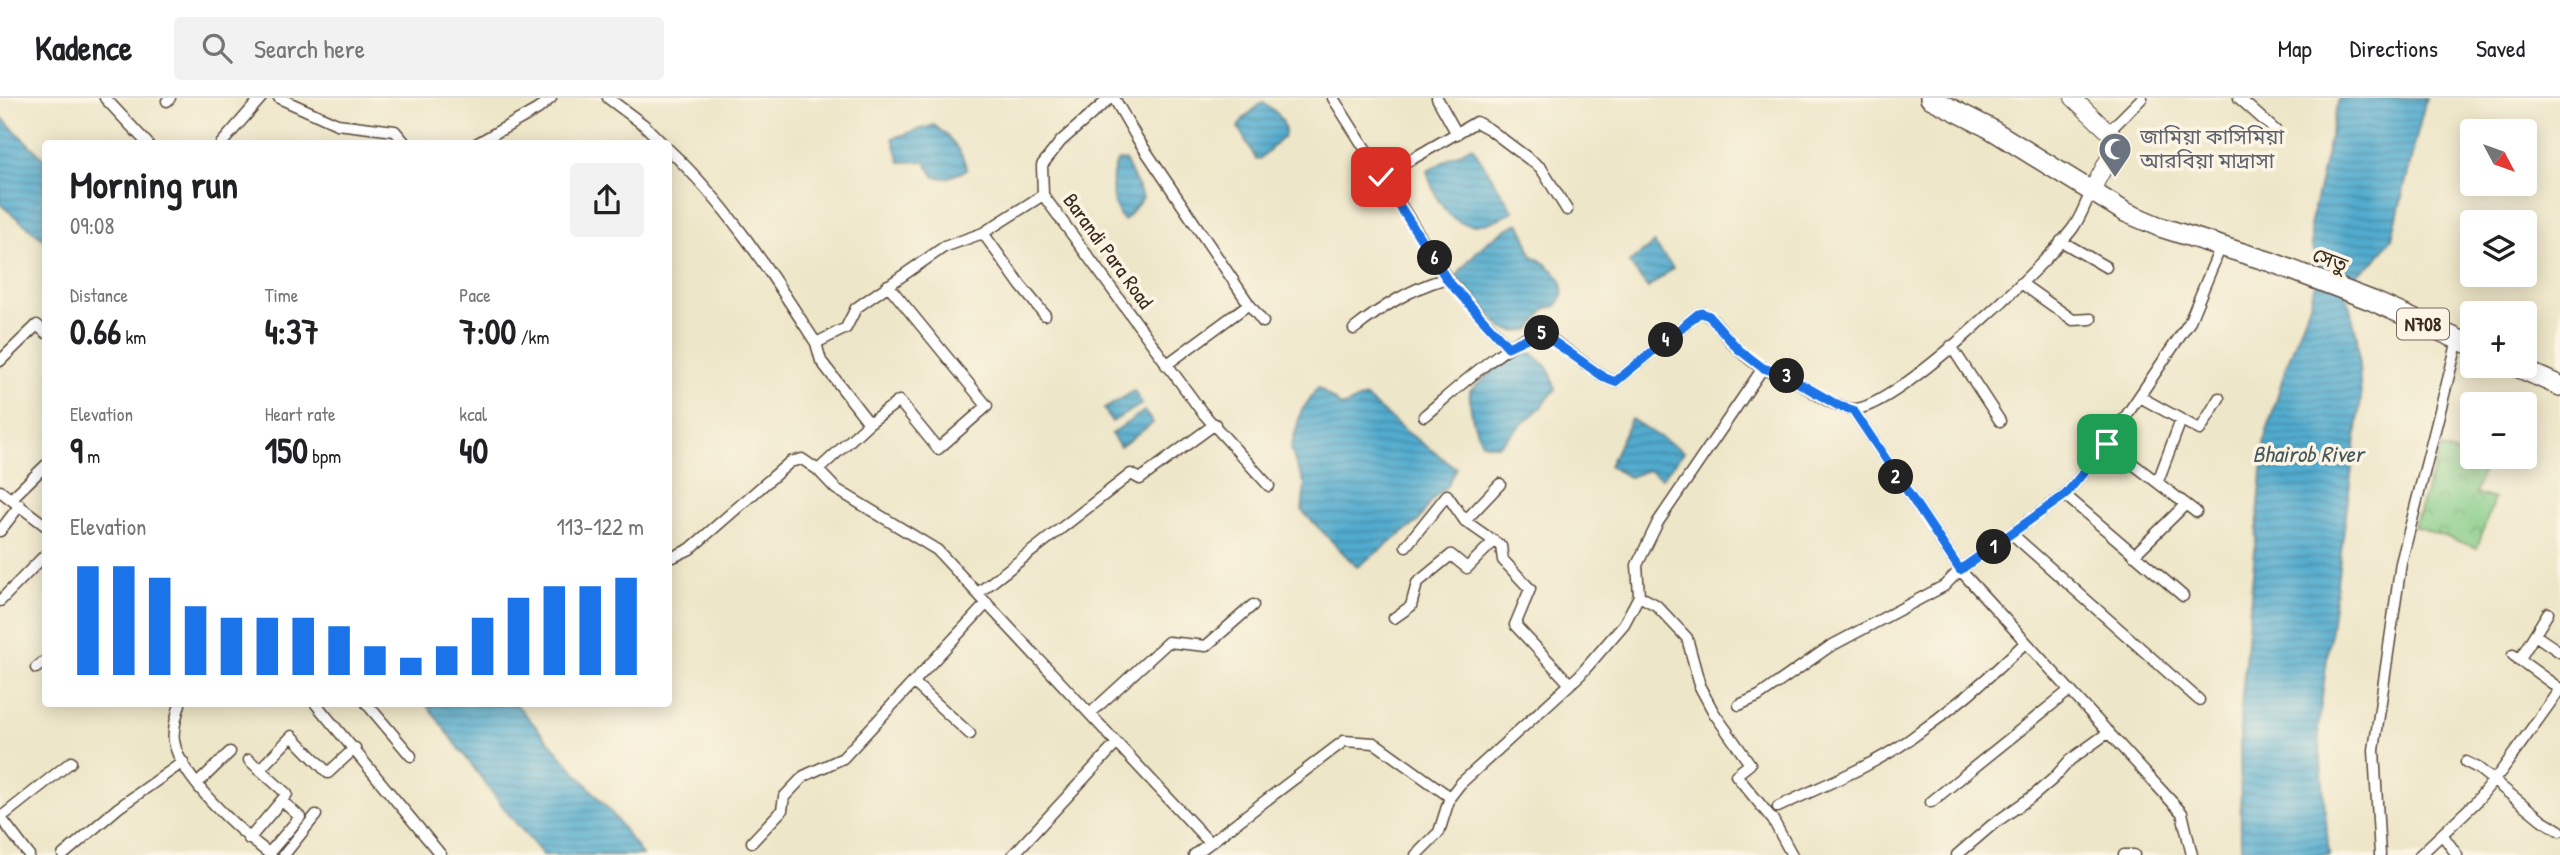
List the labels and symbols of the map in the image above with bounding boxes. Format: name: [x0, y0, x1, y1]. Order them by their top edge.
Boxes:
north arrow: [2460, 119, 2538, 196]
place label: জামিয়া কাসিমিয়া আরবিয়া মাদ্রাসা: [2139, 122, 2284, 175]
mosque icon: জামিয়া কাসিমিয়া আরবিয়া মাদ্রাসা: [2096, 130, 2134, 179]
pin: [1351, 147, 1411, 207]
street label: Barandi Para Road: [1057, 187, 1160, 314]
pin: 6: [1418, 240, 1452, 276]
street label: সেতু: [2308, 240, 2353, 280]
road number: N708: [2397, 308, 2449, 340]
pin: 5: [1524, 316, 1560, 350]
pin: 4: [1648, 322, 1684, 358]
pin: 3: [1770, 358, 1804, 394]
pin: [2077, 414, 2137, 474]
water label: Bhairob River: [2252, 438, 2367, 469]
pin: 2: [1878, 460, 1913, 494]
pin: 1: [1976, 530, 2011, 564]

